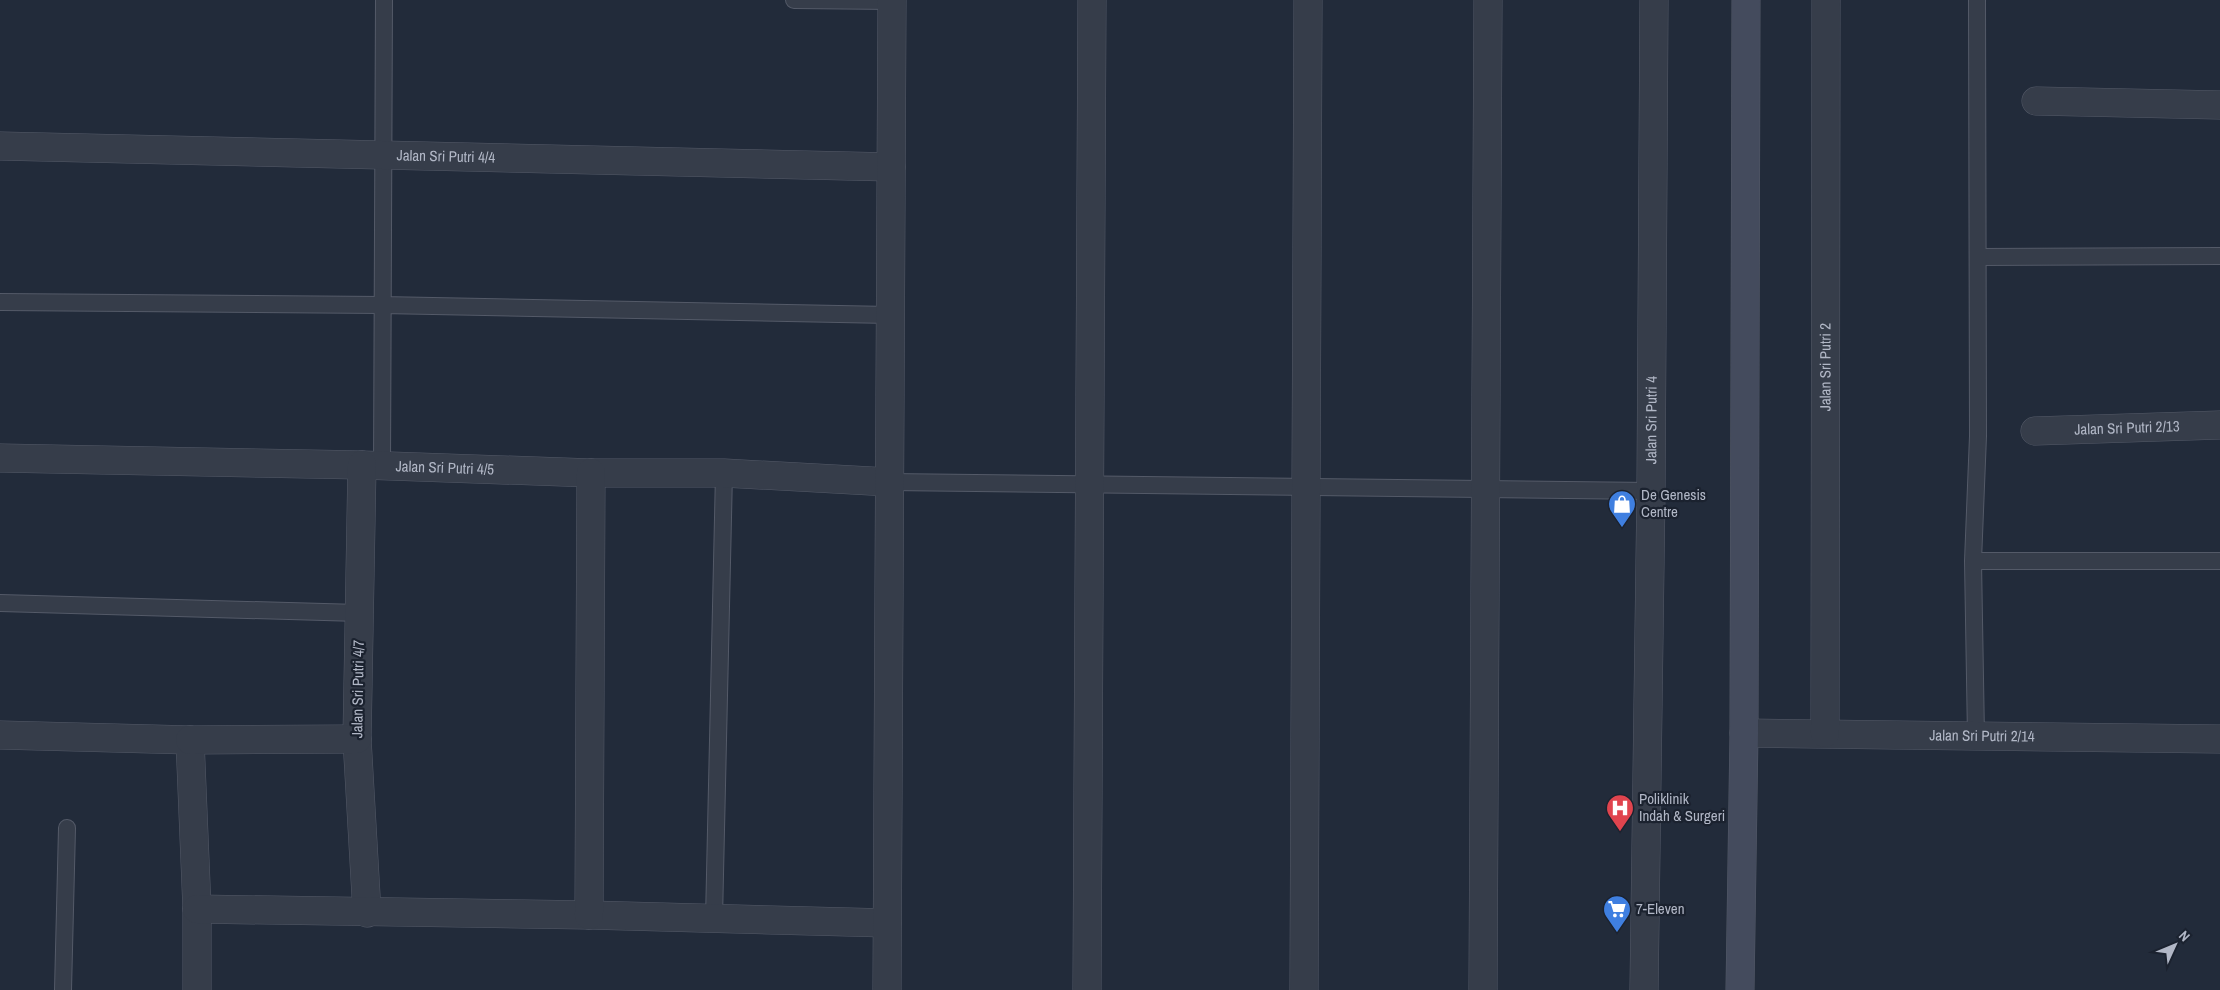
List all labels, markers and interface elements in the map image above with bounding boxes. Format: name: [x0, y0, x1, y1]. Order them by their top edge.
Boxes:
street label: Jalan Sri Putri 4/4: [396, 144, 496, 168]
street label: Jalan Sri Putri 2: [1814, 323, 1836, 411]
street label: Jalan Sri Putri 4: [1640, 376, 1662, 464]
street label: Jalan Sri Putri 2/13: [2074, 415, 2180, 440]
street label: Jalan Sri Putri 4/5: [395, 455, 495, 480]
place label: De Genesis Centre: [1641, 484, 1706, 522]
shop icon: De Genesis Centre: [1607, 489, 1637, 528]
street label: Jalan Sri Putri 4/7: [346, 639, 369, 738]
street label: Jalan Sri Putri 2/14: [1929, 724, 2035, 747]
place label: Poliklinik Indah & Surgeri: [1639, 788, 1725, 826]
hospital icon: Poliklinik Indah & Surgeri: [1605, 793, 1635, 832]
supermarket icon: 7-Eleven: [1602, 894, 1632, 933]
place label: 7-Eleven: [1636, 898, 1685, 919]
north arrow: [2150, 920, 2200, 970]
text: N: [2175, 927, 2194, 945]

